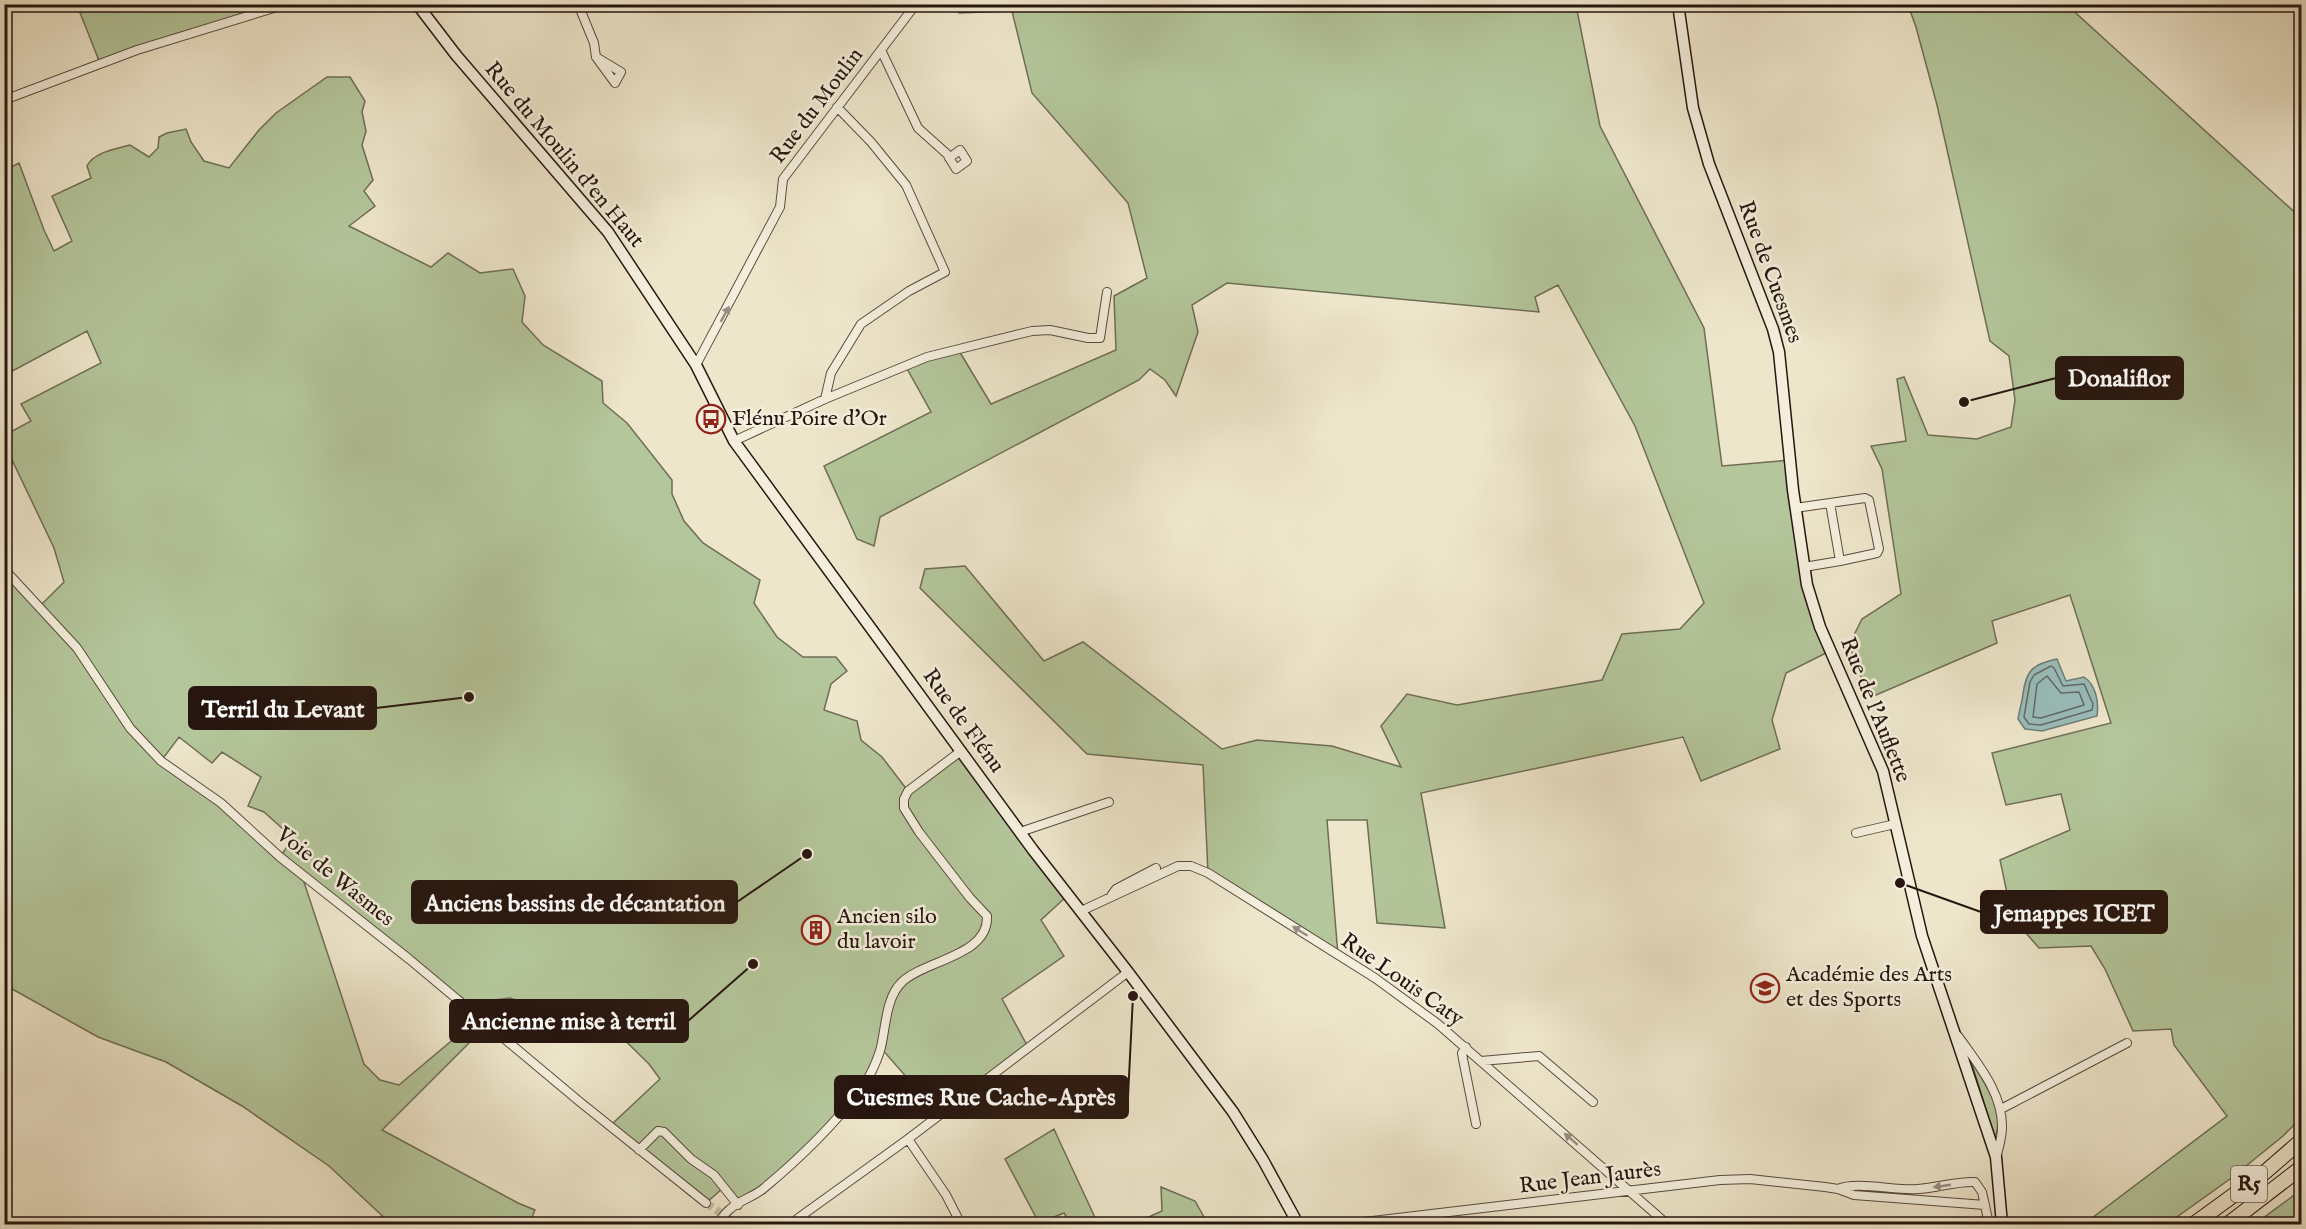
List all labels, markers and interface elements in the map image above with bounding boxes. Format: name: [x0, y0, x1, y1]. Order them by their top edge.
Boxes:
street label: Rue du Moulin: [764, 42, 870, 170]
street label: Rue du Moulin d'en Haut: [478, 56, 650, 254]
street label: Rue de Cuesmes: [1731, 197, 1809, 347]
one-way arrow: [719, 305, 729, 322]
callout: Donaliflor: [2056, 357, 2183, 399]
text: Donaliflor: [2068, 364, 2171, 395]
bus stop icon: Flénu Poire d'Or: [695, 403, 727, 435]
place label: Flénu Poire d'Or: [732, 405, 887, 433]
street label: Rue de l'Auflette: [1833, 633, 1917, 787]
street label: Rue de Flénu: [916, 663, 1010, 779]
callout: Terril du Levant: [189, 687, 376, 729]
text: Terril du Levant: [201, 695, 365, 726]
street label: Voie de Wasmes: [269, 820, 400, 933]
callout: Anciens bassins de décantation: [412, 881, 737, 923]
text: Anciens bassins de décantation: [423, 889, 726, 920]
callout: Jemappes ICET: [1981, 891, 2167, 933]
text: Jemappes ICET: [1990, 899, 2155, 930]
place label: Ancien silo du lavoir: [836, 903, 937, 956]
building icon: Ancien silo du lavoir: [800, 914, 832, 946]
one-way arrow: [1292, 926, 1308, 937]
street label: Rue Louis Caty: [1335, 927, 1469, 1033]
place label: Académie des Arts et des Sports: [1785, 961, 1952, 1014]
school or university icon: Académie des Arts et des Sports: [1749, 972, 1781, 1004]
callout: Ancienne mise à terril: [450, 1000, 688, 1042]
text: Ancienne mise à terril: [461, 1007, 676, 1038]
callout: Cuesmes Rue Cache-Après: [835, 1076, 1128, 1118]
text: Cuesmes Rue Cache-Après: [846, 1083, 1116, 1114]
one-way arrow: [1564, 1133, 1579, 1146]
street label: Rue Jean Jaurès: [1517, 1155, 1663, 1201]
road number: R5: [2231, 1166, 2267, 1202]
one-way arrow: [1933, 1181, 1952, 1190]

